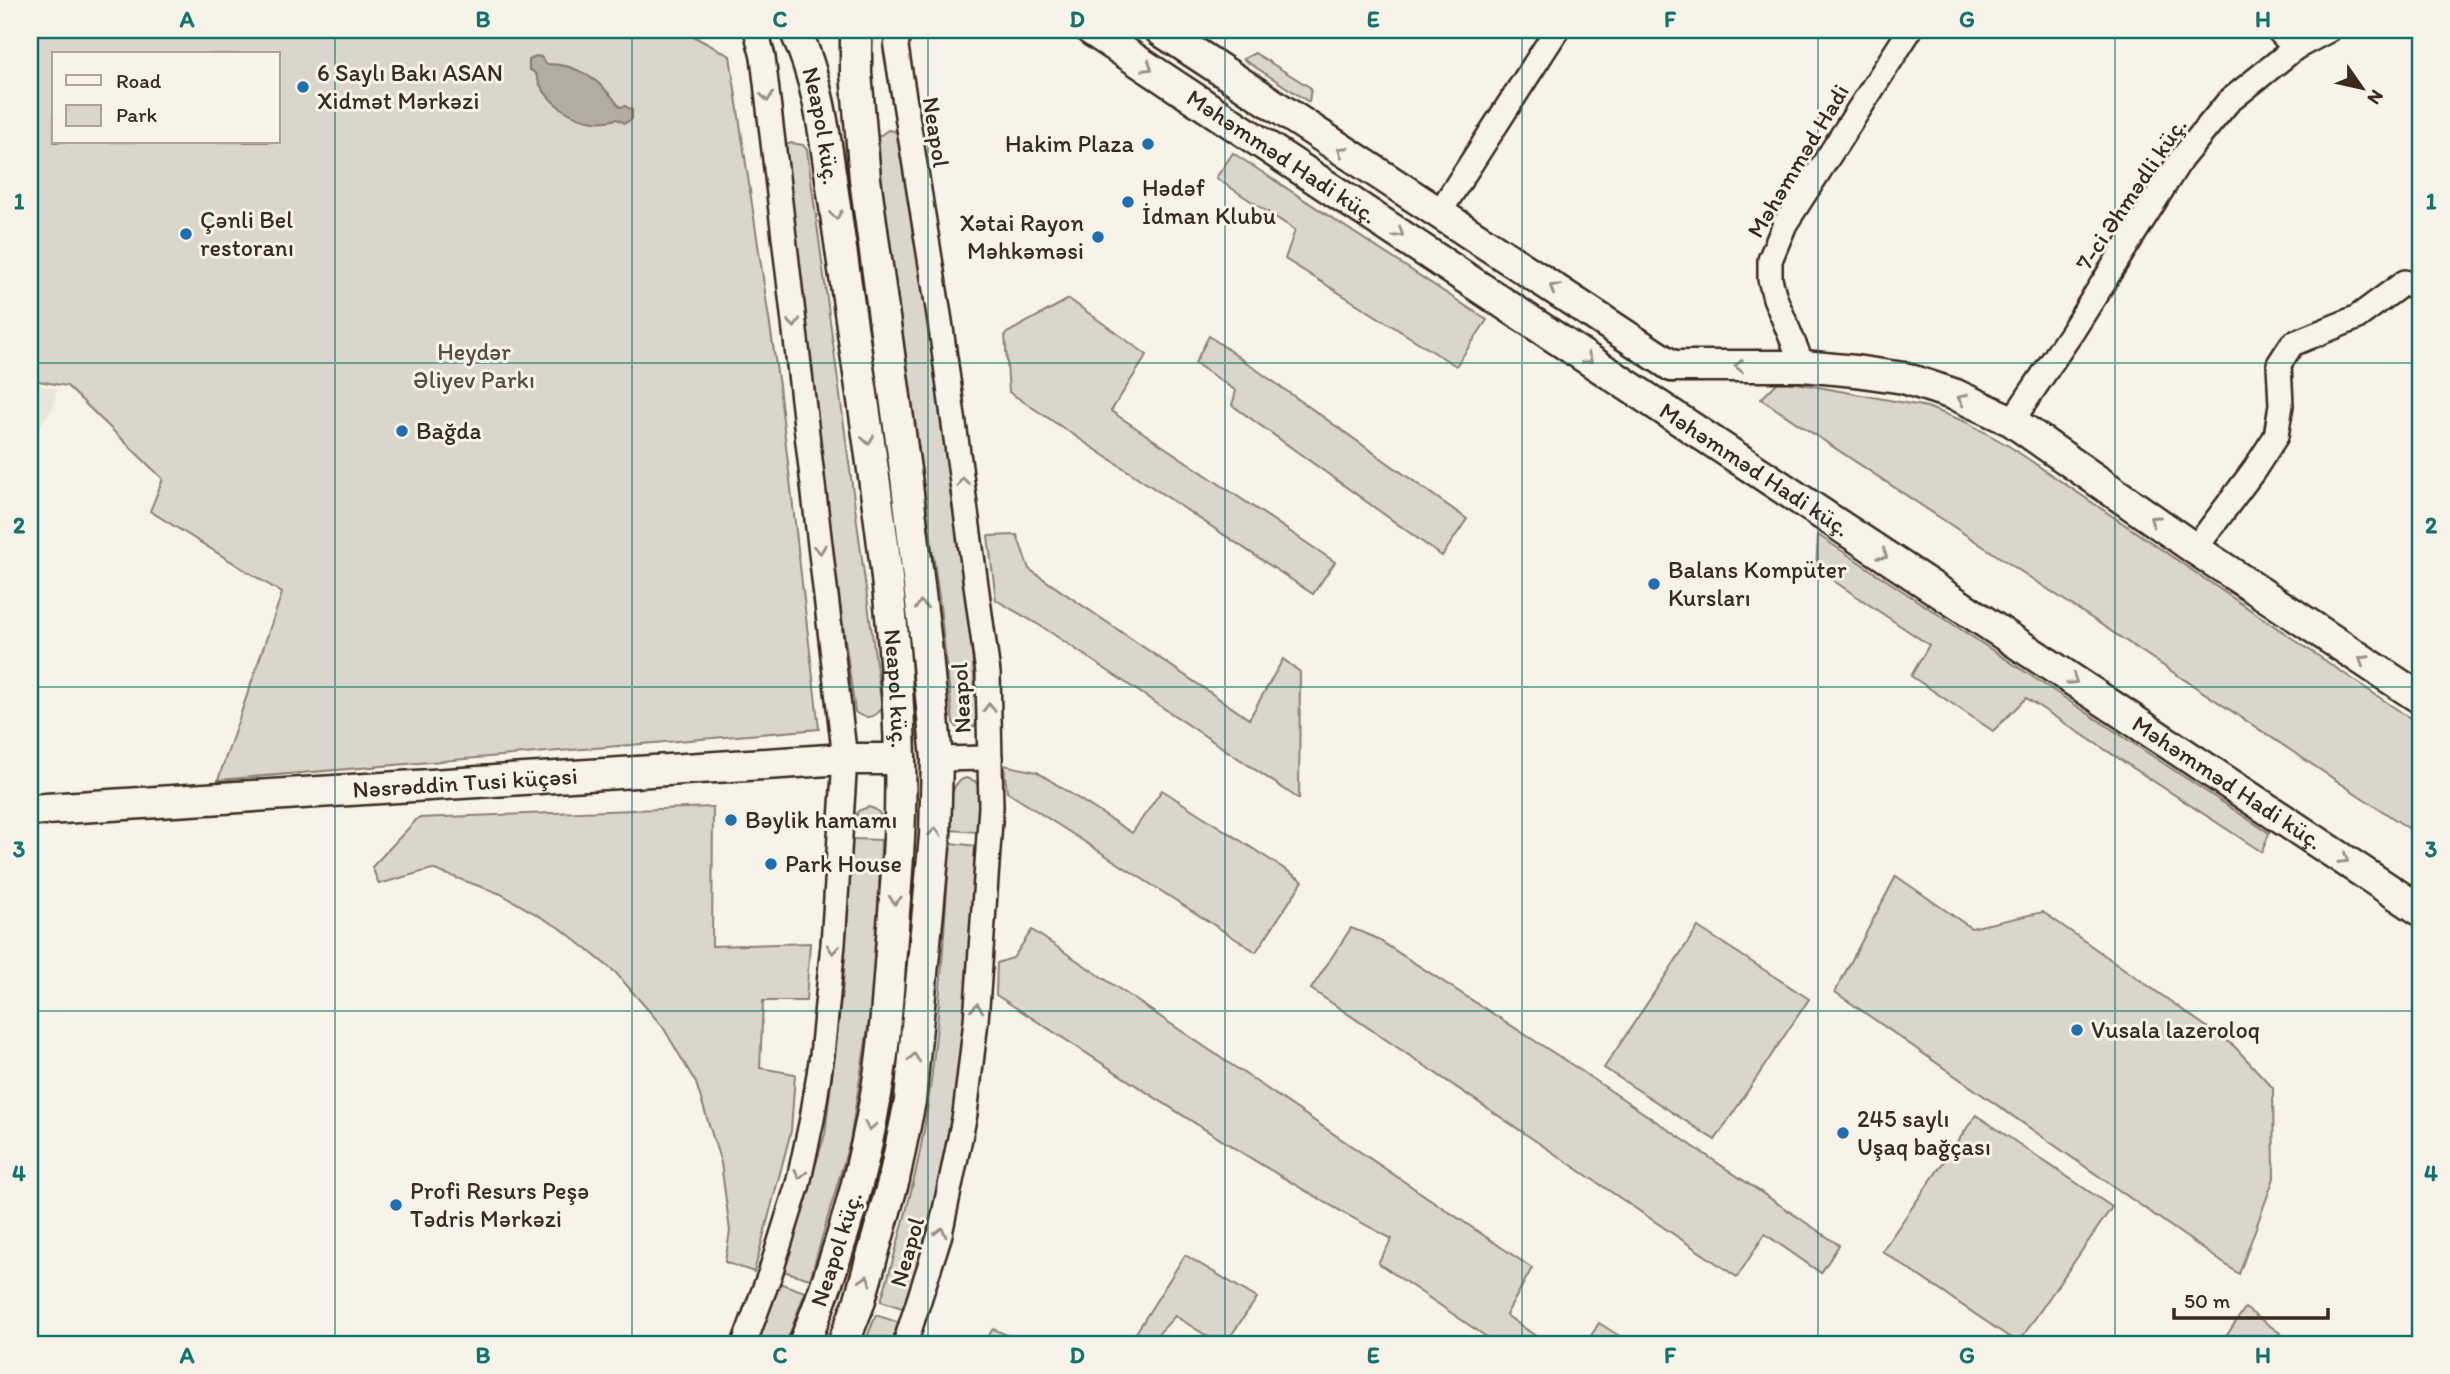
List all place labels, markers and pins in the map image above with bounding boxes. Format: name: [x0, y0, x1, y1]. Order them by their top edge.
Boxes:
place label: 6 Saylı Bakı ASAN Xidmət Mərkəzi: [317, 58, 503, 115]
marker: 6 Saylı Bakı ASAN Xidmət Mərkəzi: [295, 79, 311, 95]
place label: Hakim Plaza: [1005, 129, 1134, 158]
marker: Hakim Plaza: [1140, 136, 1156, 152]
place label: Hədəf İdman Klubu: [1142, 173, 1276, 230]
marker: Hədəf İdman Klubu: [1120, 194, 1136, 210]
place label: Çənli Bel restoranı: [200, 205, 294, 262]
place label: Xətai Rayon Məhkəməsi: [960, 208, 1084, 265]
marker: Çənli Bel restoranı: [178, 226, 194, 242]
marker: Xətai Rayon Məhkəməsi: [1090, 229, 1106, 245]
place label: Bağda: [416, 416, 482, 445]
marker: Bağda: [394, 423, 410, 439]
place label: Balans Kompüter Kursları: [1668, 555, 1847, 612]
marker: Balans Kompüter Kursları: [1646, 576, 1662, 592]
place label: Bəylik hamamı: [745, 805, 897, 834]
marker: Bəylik hamamı: [723, 812, 739, 828]
place label: Park House: [785, 849, 902, 878]
marker: Park House: [763, 856, 779, 872]
place label: Vusala lazeroloq: [2091, 1015, 2260, 1044]
marker: Vusala lazeroloq: [2069, 1022, 2085, 1038]
place label: 245 saylı Uşaq bağçası: [1857, 1104, 1991, 1161]
marker: 245 saylı Uşaq bağçası: [1835, 1125, 1851, 1141]
place label: Profi Resurs Peşə Tədris Mərkəzi: [410, 1176, 589, 1233]
marker: Profi Resurs Peşə Tədris Mərkəzi: [388, 1197, 404, 1213]

